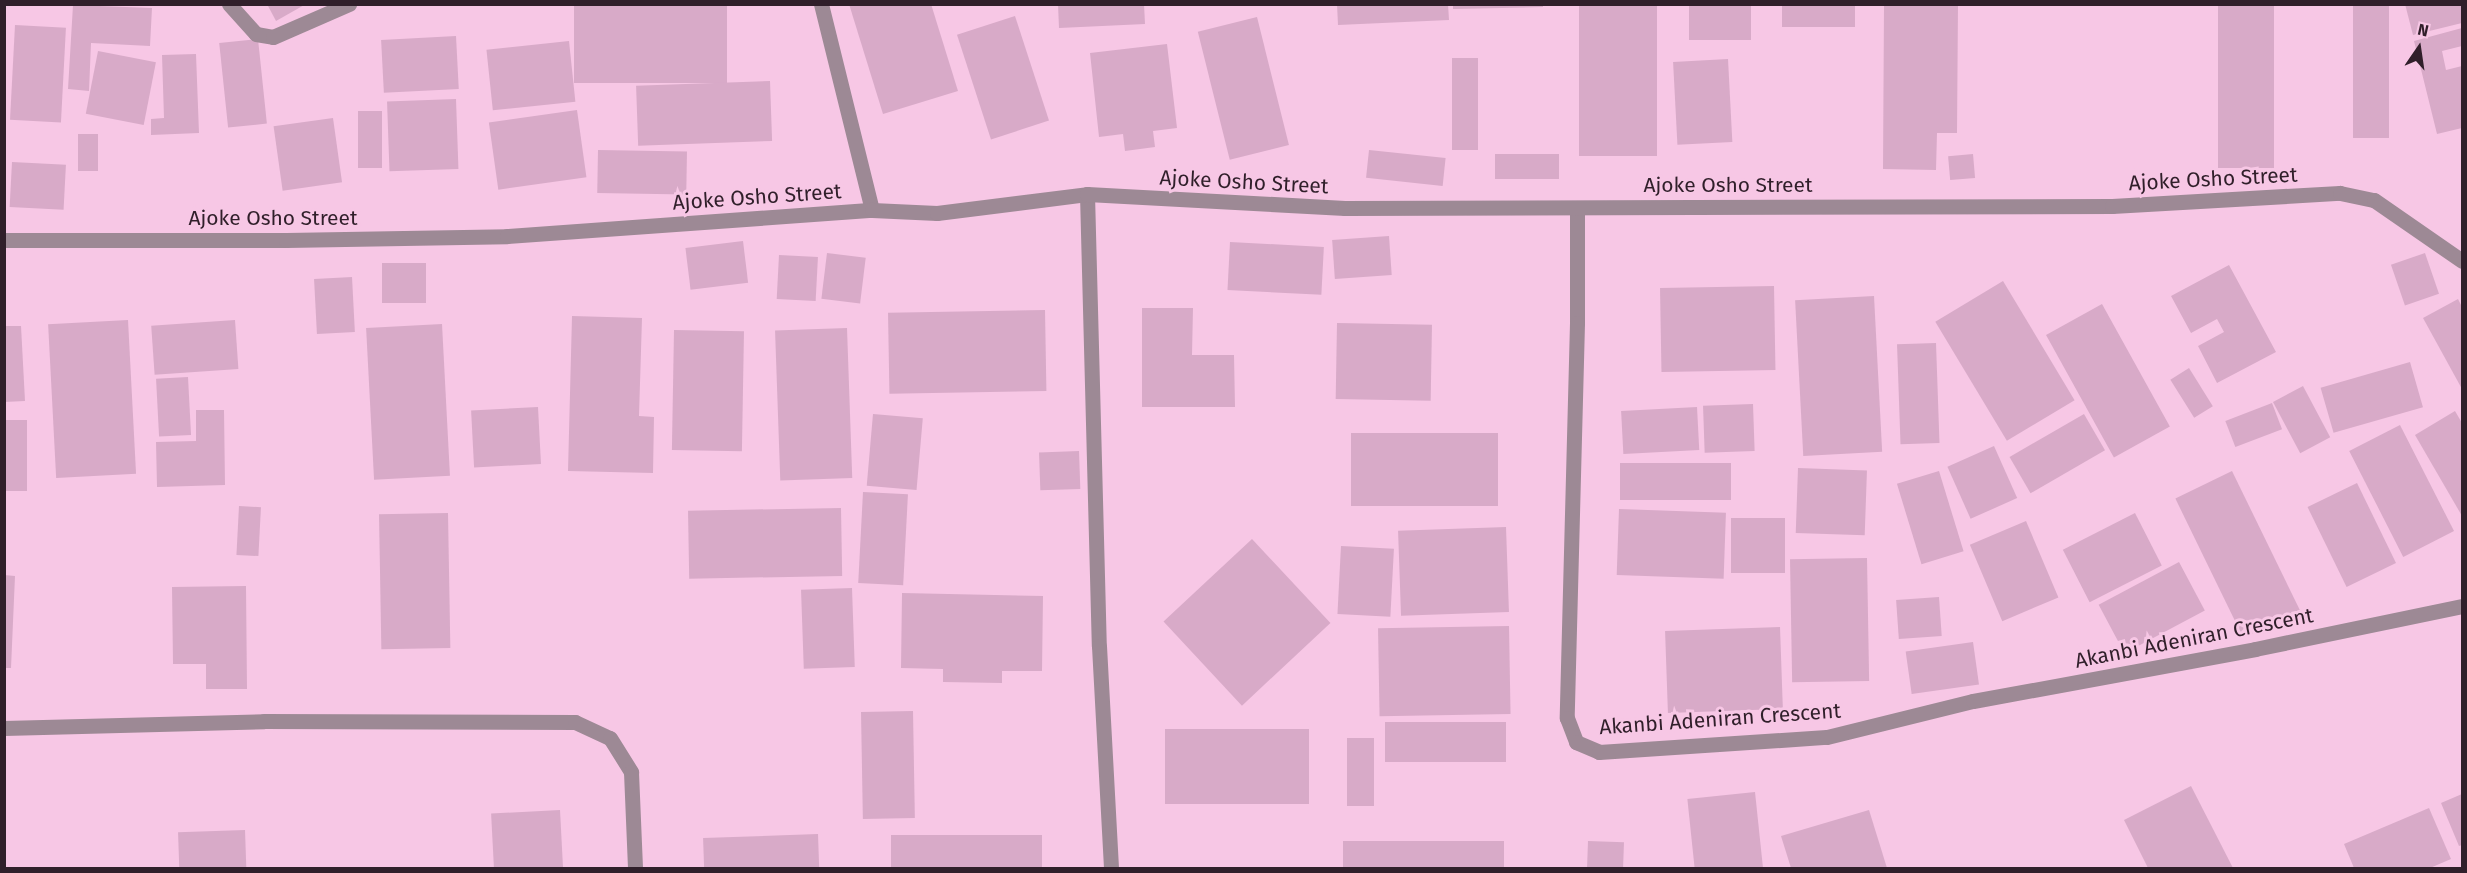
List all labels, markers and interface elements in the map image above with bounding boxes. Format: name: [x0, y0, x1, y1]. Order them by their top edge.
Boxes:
north arrow: [2389, 18, 2449, 78]
text: N: [2416, 20, 2430, 40]
street label: Ajoke Osho Street: [2128, 162, 2298, 196]
street label: Ajoke Osho Street: [1159, 165, 1329, 199]
street label: Ajoke Osho Street: [1643, 172, 1813, 198]
street label: Ajoke Osho Street: [672, 179, 842, 215]
street label: Ajoke Osho Street: [188, 205, 358, 231]
street label: Akanbi Adeniran Crescent: [2073, 603, 2315, 673]
street label: Akanbi Adeniran Crescent: [1598, 698, 1842, 740]

